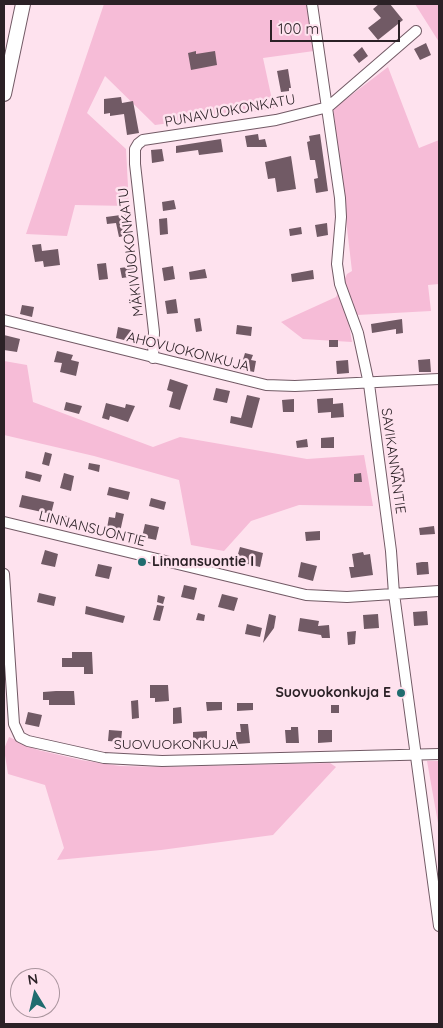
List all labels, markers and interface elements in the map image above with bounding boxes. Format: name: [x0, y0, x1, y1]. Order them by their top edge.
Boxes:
scale bar: [273, 10, 403, 42]
text: 100 m: [278, 19, 319, 38]
street label: PUNAVUOKONKATU: [163, 91, 297, 131]
street label: MÄKIVUOKONKATU: [115, 187, 147, 317]
street label: AHOVUOKONKUJA: [125, 329, 251, 375]
street label: SAVIKANNANTIE: [377, 407, 409, 515]
street label: LINNANSUONTIE: [37, 508, 147, 550]
place label: Linnansuontie I: [152, 554, 254, 570]
marker: Linnansuontie I: [136, 556, 148, 568]
place label: Suovuokonkuja E: [276, 685, 391, 701]
marker: Suovuokonkuja E: [395, 687, 407, 699]
street label: SUOVUOKONKUJA: [114, 737, 238, 753]
north arrow: [10, 968, 60, 1018]
text: N: [26, 969, 39, 989]

